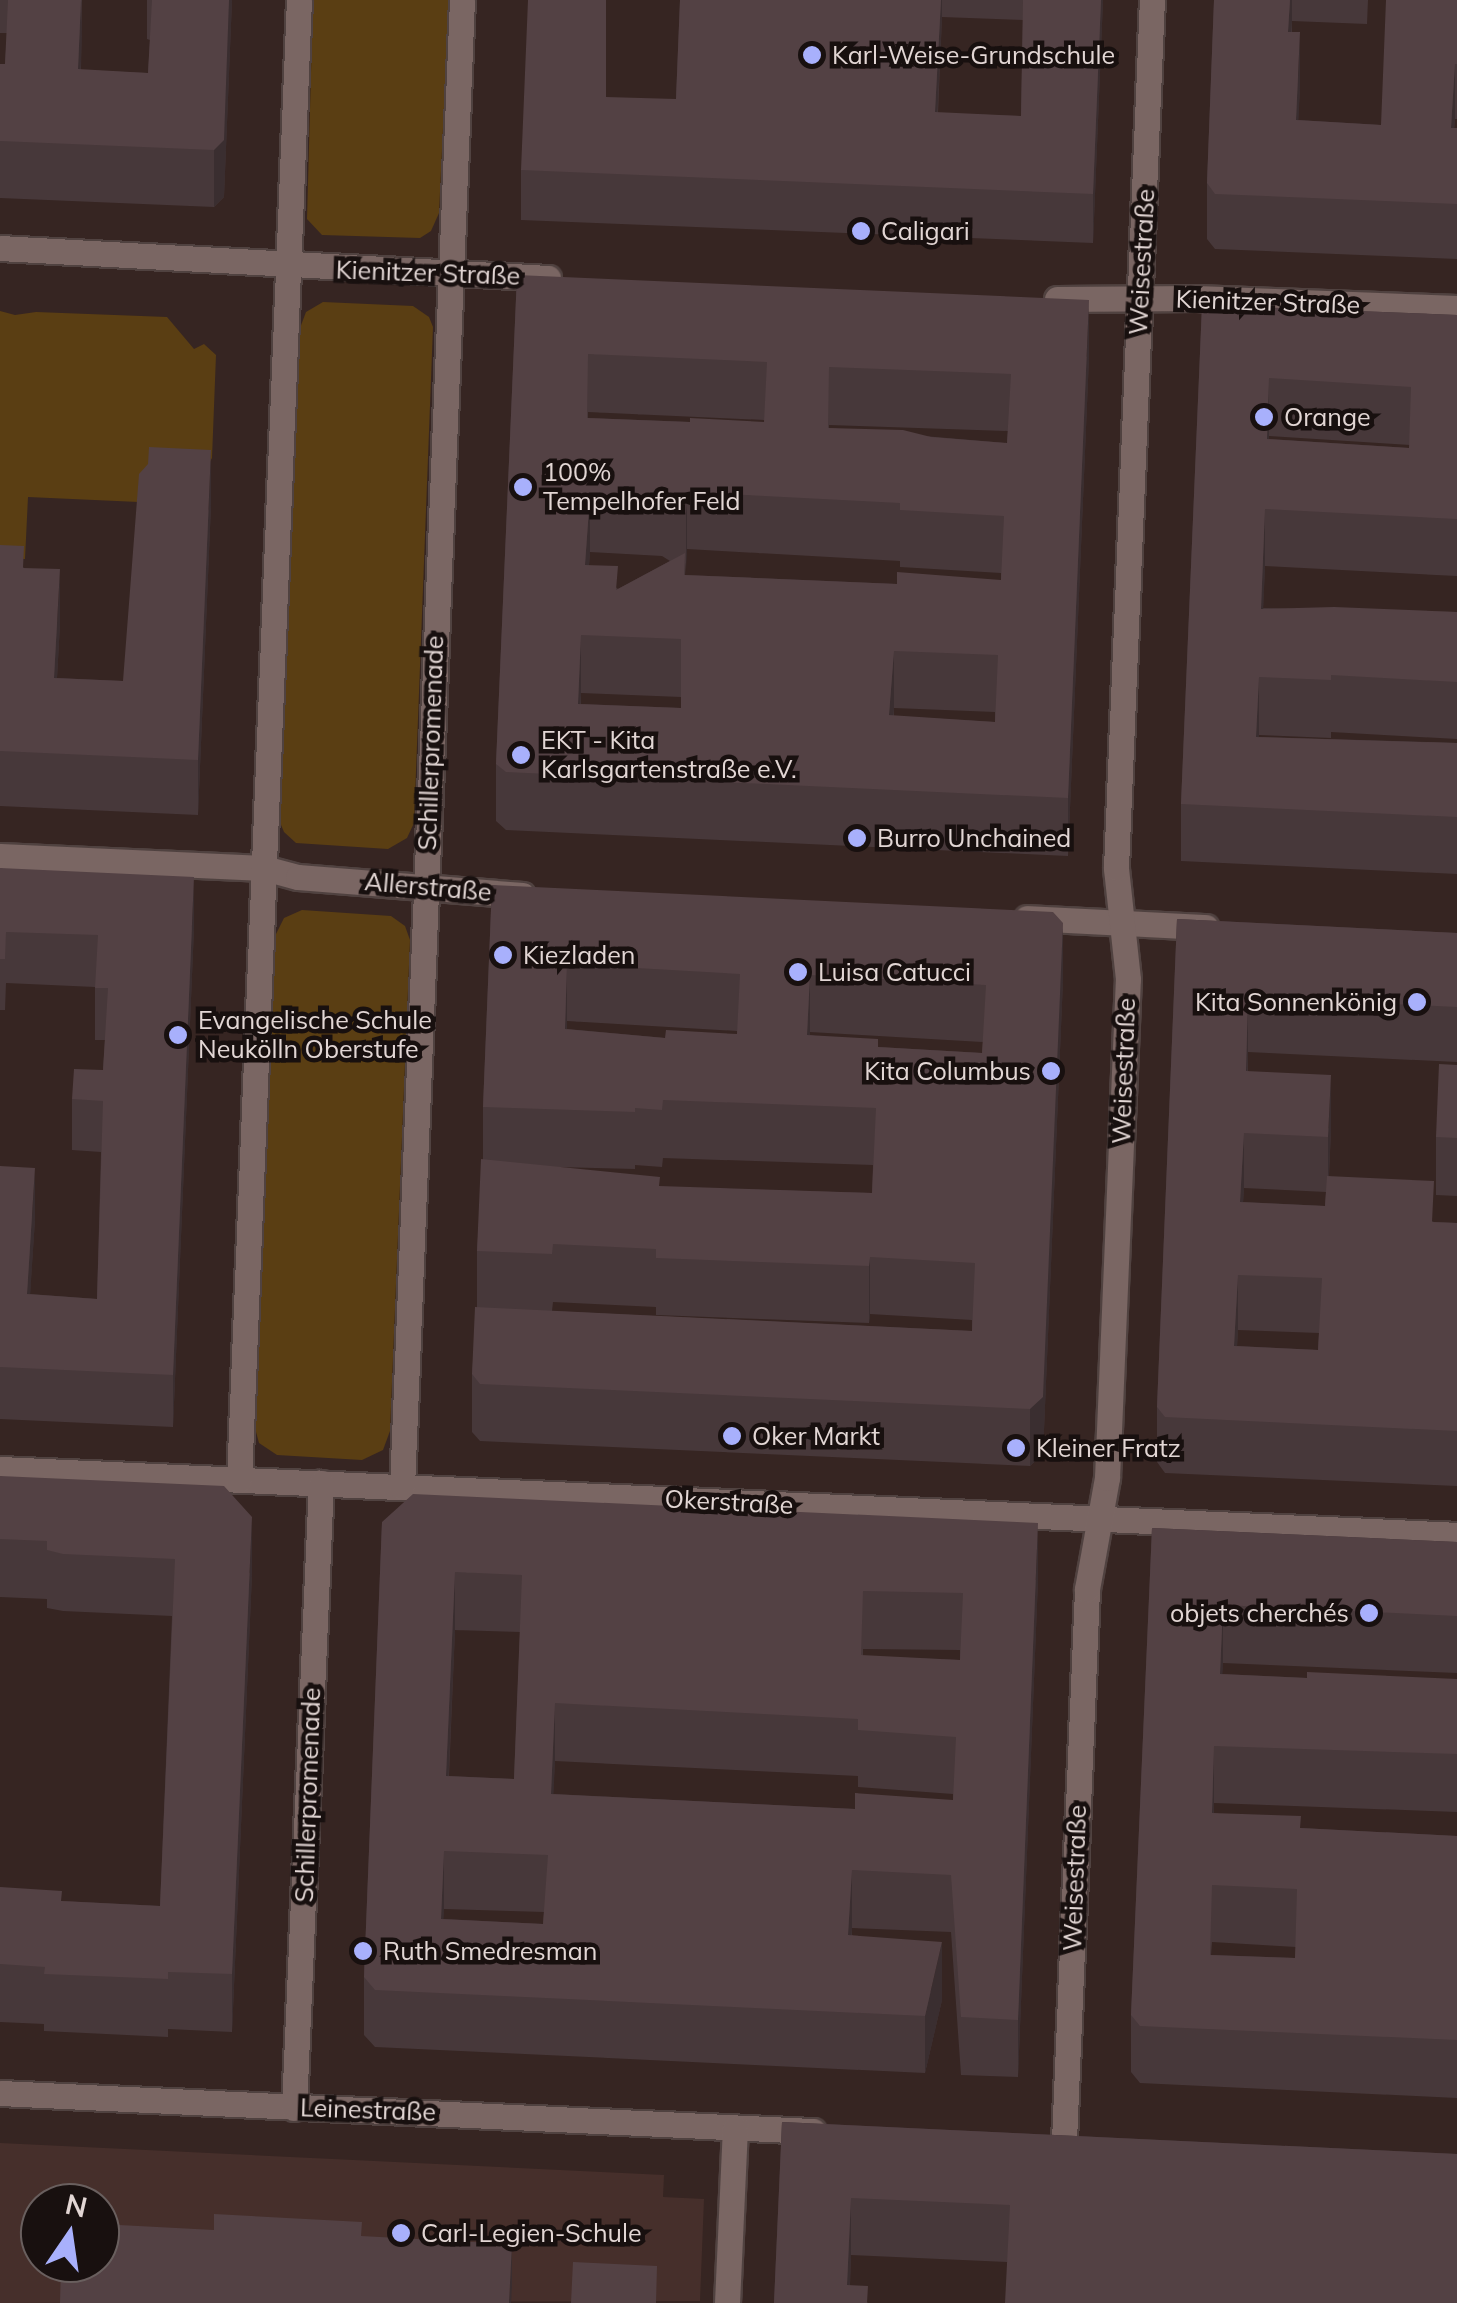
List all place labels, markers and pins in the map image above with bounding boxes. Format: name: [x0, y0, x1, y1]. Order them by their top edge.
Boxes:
place label: Karl-Weise-Grundschule: [832, 40, 1115, 70]
marker: Karl-Weise-Grundschule: [801, 44, 823, 66]
place label: Caligari: [881, 216, 970, 246]
marker: Caligari: [850, 220, 872, 242]
place label: Orange: [1284, 402, 1371, 432]
marker: Orange: [1253, 406, 1275, 428]
place label: 100% Tempelhofer Feld: [543, 458, 741, 517]
marker: 100% Tempelhofer Feld: [512, 476, 534, 498]
place label: EKT - Kita Karlsgartenstraße e.V.: [541, 726, 797, 785]
marker: EKT - Kita Karlsgartenstraße e.V.: [510, 744, 532, 766]
place label: Burro Unchained: [877, 823, 1071, 853]
marker: Burro Unchained: [846, 827, 868, 849]
place label: Kiezladen: [523, 940, 636, 970]
marker: Kiezladen: [492, 944, 514, 966]
place label: Luisa Catucci: [818, 957, 971, 987]
marker: Luisa Catucci: [787, 961, 809, 983]
place label: Kita Sonnenkönig: [1195, 987, 1397, 1017]
marker: Kita Sonnenkönig: [1406, 991, 1428, 1013]
place label: Evangelische Schule Neukölln Oberstufe: [198, 1006, 432, 1065]
marker: Evangelische Schule Neukölln Oberstufe: [167, 1024, 189, 1046]
place label: Kita Columbus: [864, 1056, 1031, 1086]
marker: Kita Columbus: [1040, 1060, 1062, 1082]
place label: Oker Markt: [752, 1421, 880, 1451]
marker: Oker Markt: [721, 1425, 743, 1447]
place label: Kleiner Fratz: [1036, 1433, 1181, 1463]
marker: Kleiner Fratz: [1005, 1437, 1027, 1459]
place label: objets cherchés: [1170, 1598, 1349, 1628]
marker: objets cherchés: [1358, 1602, 1380, 1624]
place label: Ruth Smedresman: [383, 1936, 597, 1966]
marker: Ruth Smedresman: [352, 1940, 374, 1962]
place label: Carl-Legien-Schule: [421, 2218, 642, 2248]
marker: Carl-Legien-Schule: [390, 2222, 412, 2244]

